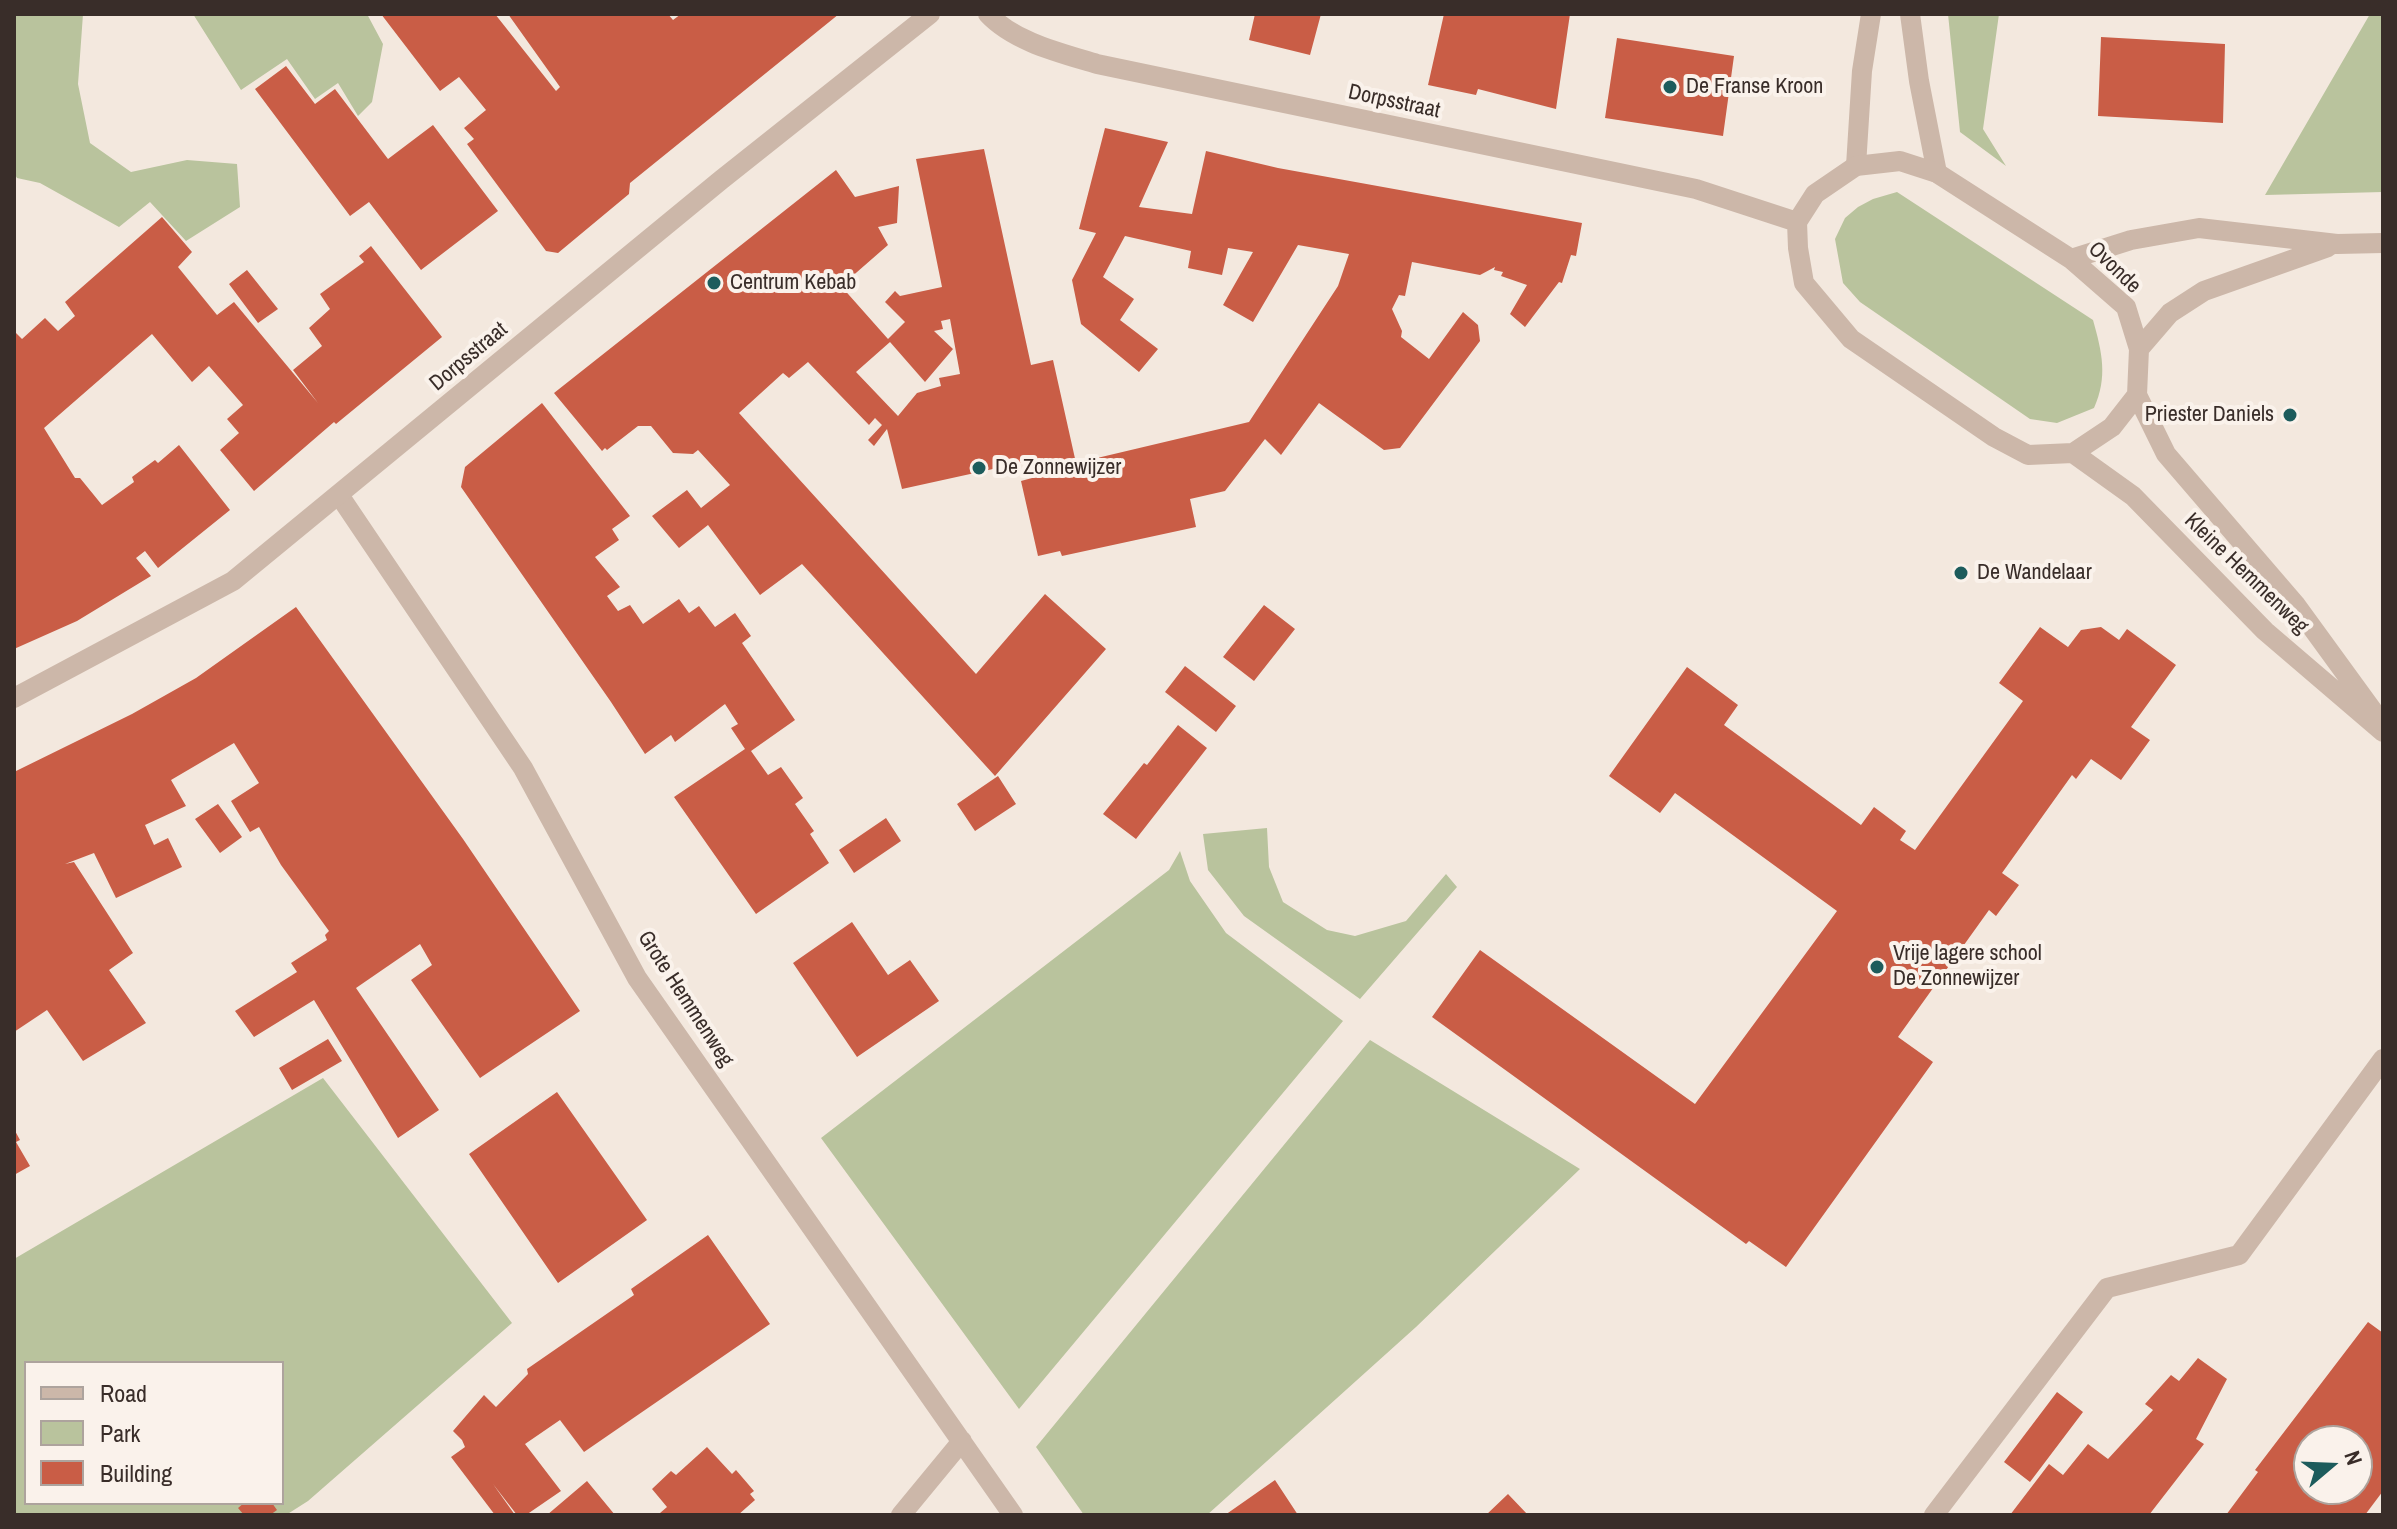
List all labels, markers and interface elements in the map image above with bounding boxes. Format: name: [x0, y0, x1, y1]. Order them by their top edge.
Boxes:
place label: De Franse Kroon: [1686, 74, 1823, 100]
marker: De Franse Kroon: [1661, 78, 1679, 96]
street label: Dorpsstraat: [1346, 79, 1442, 125]
street label: Ovonde: [2082, 237, 2146, 299]
place label: Centrum Kebab: [730, 270, 856, 296]
marker: Centrum Kebab: [705, 274, 723, 292]
street label: Dorpsstraat: [425, 317, 513, 397]
place label: Priester Daniels: [2145, 402, 2274, 428]
marker: Priester Daniels: [2281, 406, 2299, 424]
place label: De Zonnewijzer: [995, 455, 1121, 481]
marker: De Zonnewijzer: [970, 459, 988, 477]
street label: Kleine Hemmenweg: [2178, 508, 2314, 640]
place label: De Wandelaar: [1977, 560, 2092, 586]
marker: De Wandelaar: [1952, 564, 1970, 582]
street label: Grote Hemmenweg: [631, 926, 739, 1072]
place label: Vrije lagere school De Zonnewijzer: [1893, 941, 2042, 992]
marker: Vrije lagere school De Zonnewijzer: [1868, 958, 1886, 976]
legend: [24, 1361, 284, 1505]
text: Road: [100, 1377, 147, 1409]
text: Park: [100, 1417, 140, 1449]
north arrow: [2293, 1425, 2373, 1505]
text: N: [2337, 1447, 2370, 1469]
text: Building: [100, 1457, 172, 1489]

